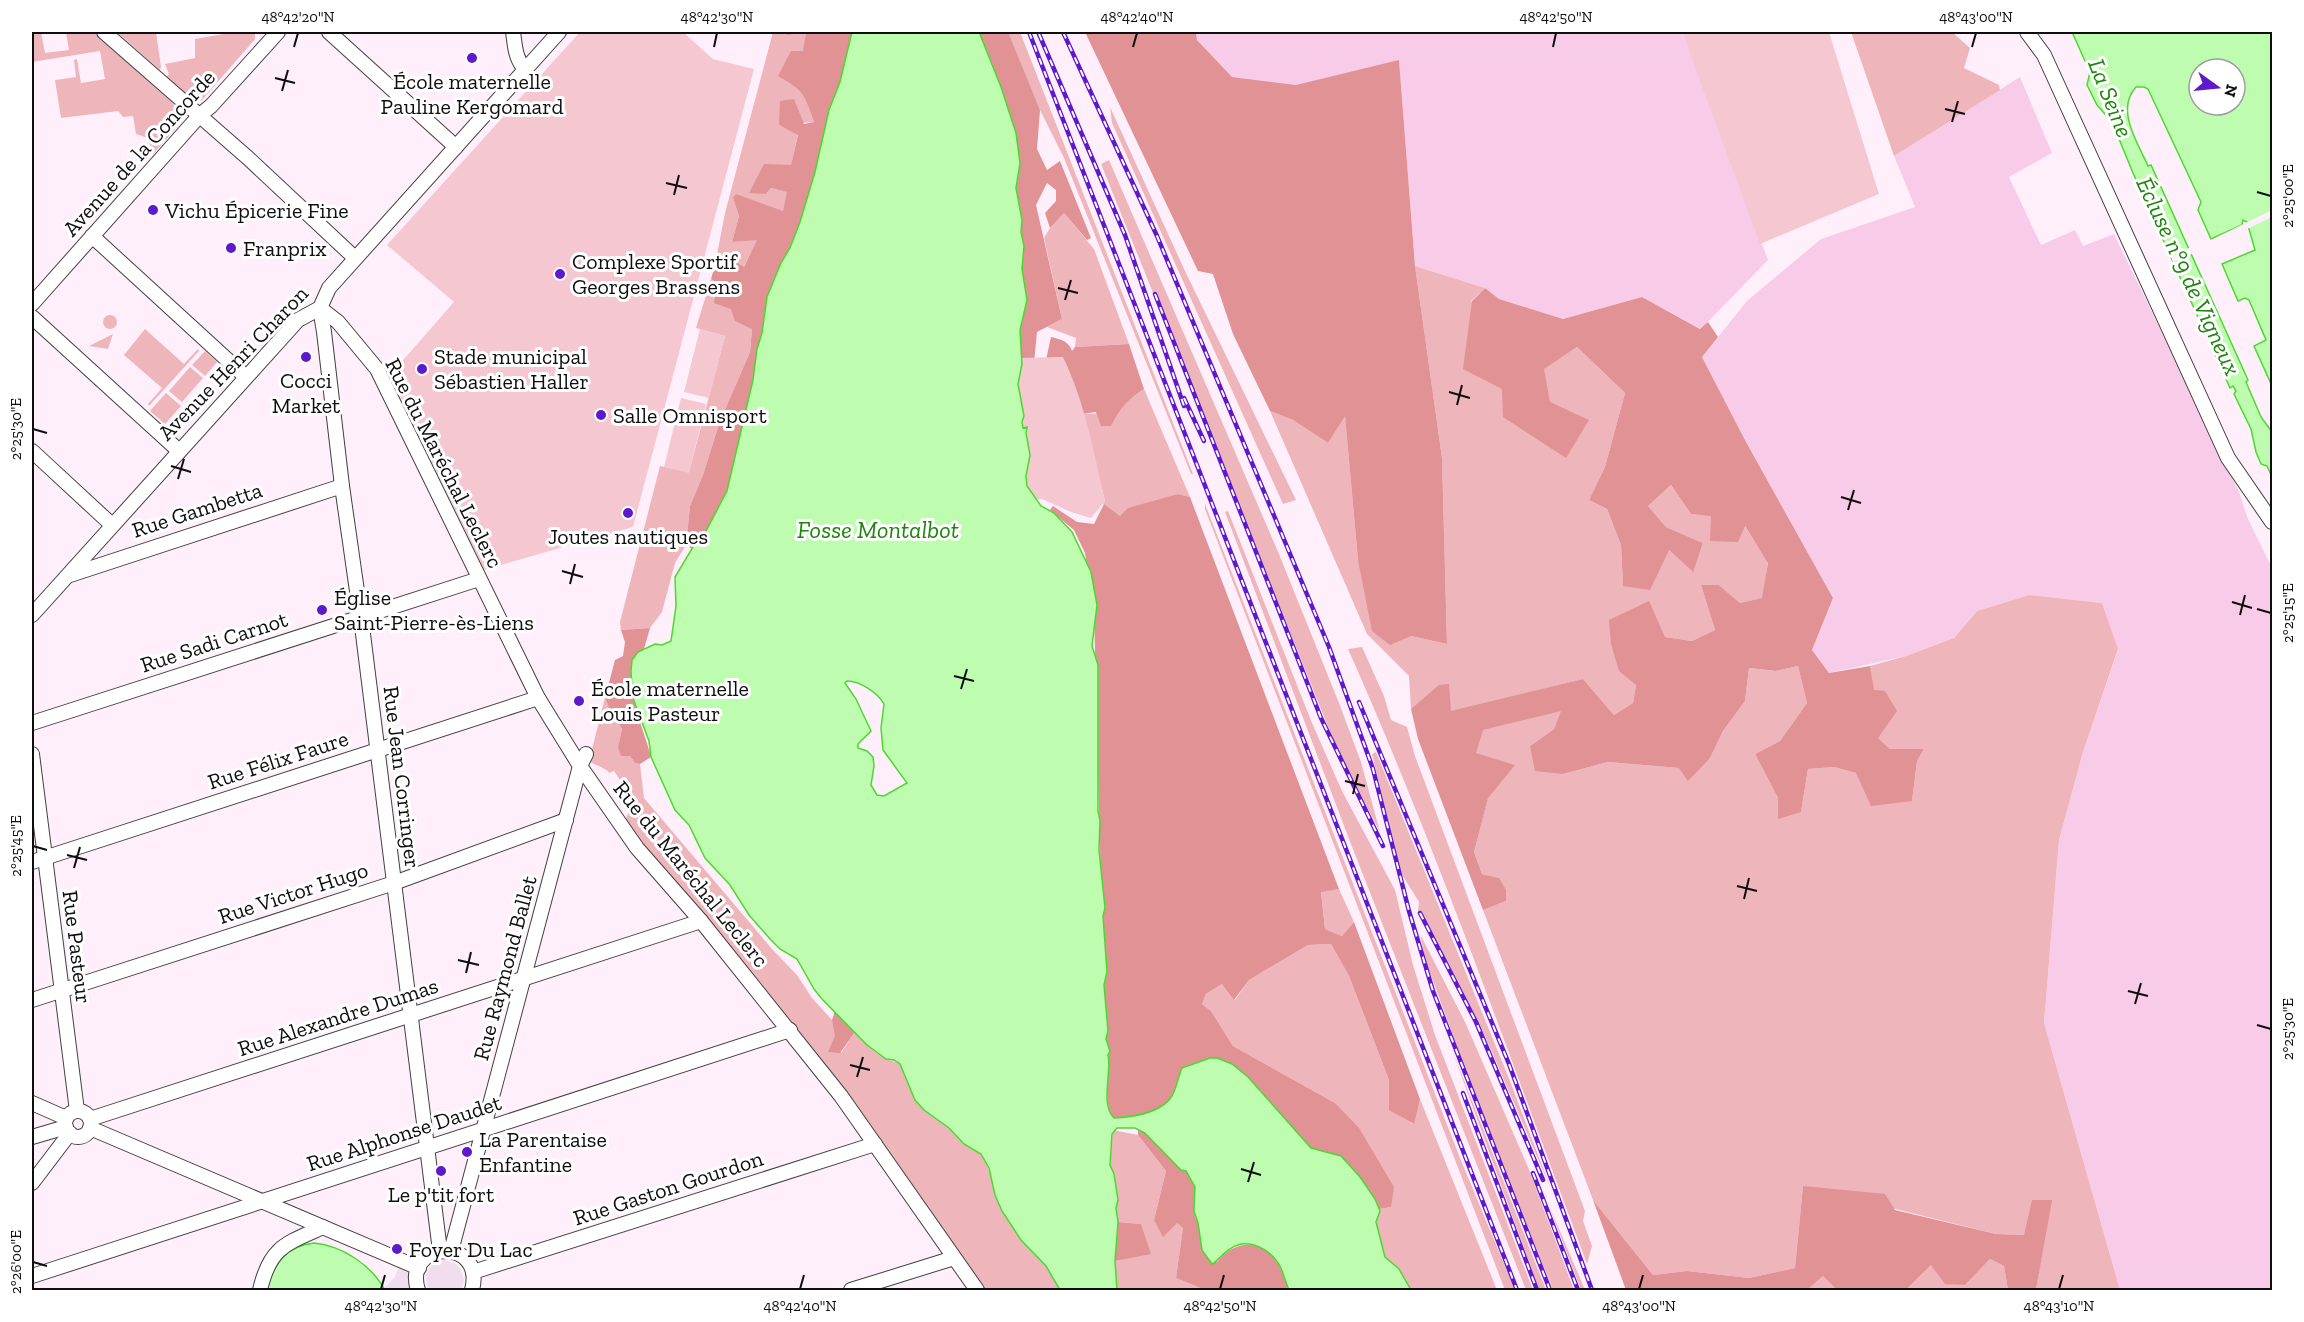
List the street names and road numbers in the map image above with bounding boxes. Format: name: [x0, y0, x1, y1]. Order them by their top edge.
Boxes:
street label: Avenue de la Concorde: [57, 64, 221, 242]
street label: Avenue Henri Charon: [152, 280, 314, 446]
street label: Rue du Maréchal Leclerc: [379, 353, 509, 573]
street label: Rue Gambetta: [129, 476, 266, 544]
street label: Rue Sadi Carnot: [137, 605, 292, 678]
street label: Rue Jean Corringer: [377, 684, 427, 870]
street label: Rue Félix Faure: [204, 725, 352, 795]
street label: Rue du Maréchal Leclerc: [607, 775, 775, 973]
street label: Rue Victor Hugo: [215, 856, 371, 930]
street label: Rue Raymond Ballet: [467, 872, 543, 1063]
street label: Rue Pasteur: [57, 889, 97, 1005]
street label: Rue Alexandre Dumas: [234, 972, 442, 1062]
street label: Rue Alphonse Daudet: [303, 1089, 505, 1177]
street label: Rue Gaston Gourdon: [570, 1144, 767, 1231]

